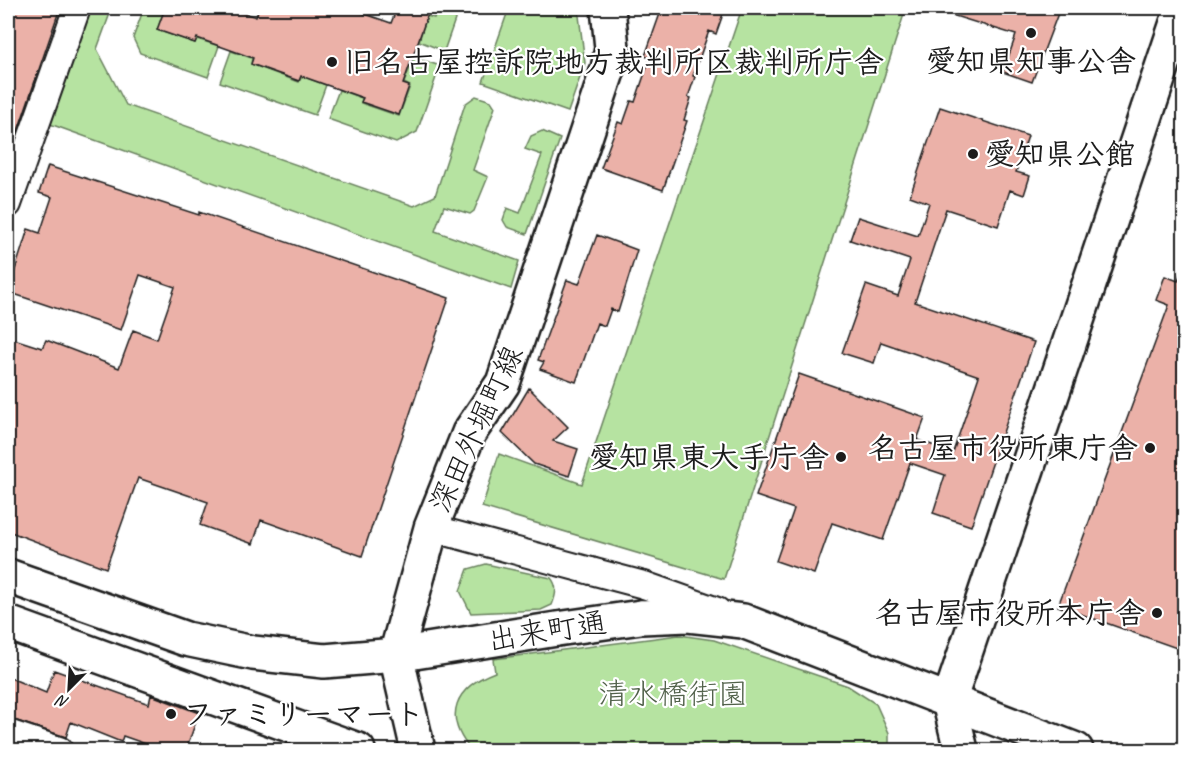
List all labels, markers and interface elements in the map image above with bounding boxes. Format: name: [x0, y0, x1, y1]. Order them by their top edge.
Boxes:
marker: 愛知県知事公舎: [1024, 26, 1038, 40]
place label: 愛知県知事公舎: [926, 42, 1136, 80]
place label: 旧名古屋控訴院地方裁判所区裁判所庁舎: [344, 43, 884, 81]
marker: 旧名古屋控訴院地方裁判所区裁判所庁舎: [325, 55, 339, 69]
place label: 愛知県公館: [985, 135, 1135, 173]
marker: 愛知県公館: [966, 147, 980, 161]
street label: 深田外堀町線: [421, 339, 531, 519]
place label: 名古屋市役所東庁舎: [868, 429, 1138, 467]
place label: 愛知県東大手庁舎: [589, 438, 829, 476]
marker: 名古屋市役所東庁舎: [1143, 441, 1157, 455]
marker: 愛知県東大手庁舎: [834, 450, 848, 464]
place label: 名古屋市役所本庁舎: [875, 594, 1145, 632]
street label: 出来町通: [485, 603, 609, 659]
marker: 名古屋市役所本庁舎: [1150, 606, 1164, 620]
north arrow: [39, 659, 99, 719]
park label: 清水橋街園: [598, 675, 748, 713]
text: N: [52, 689, 72, 713]
place label: ファミリーマート: [183, 695, 424, 733]
marker: ファミリーマート: [164, 707, 178, 721]

